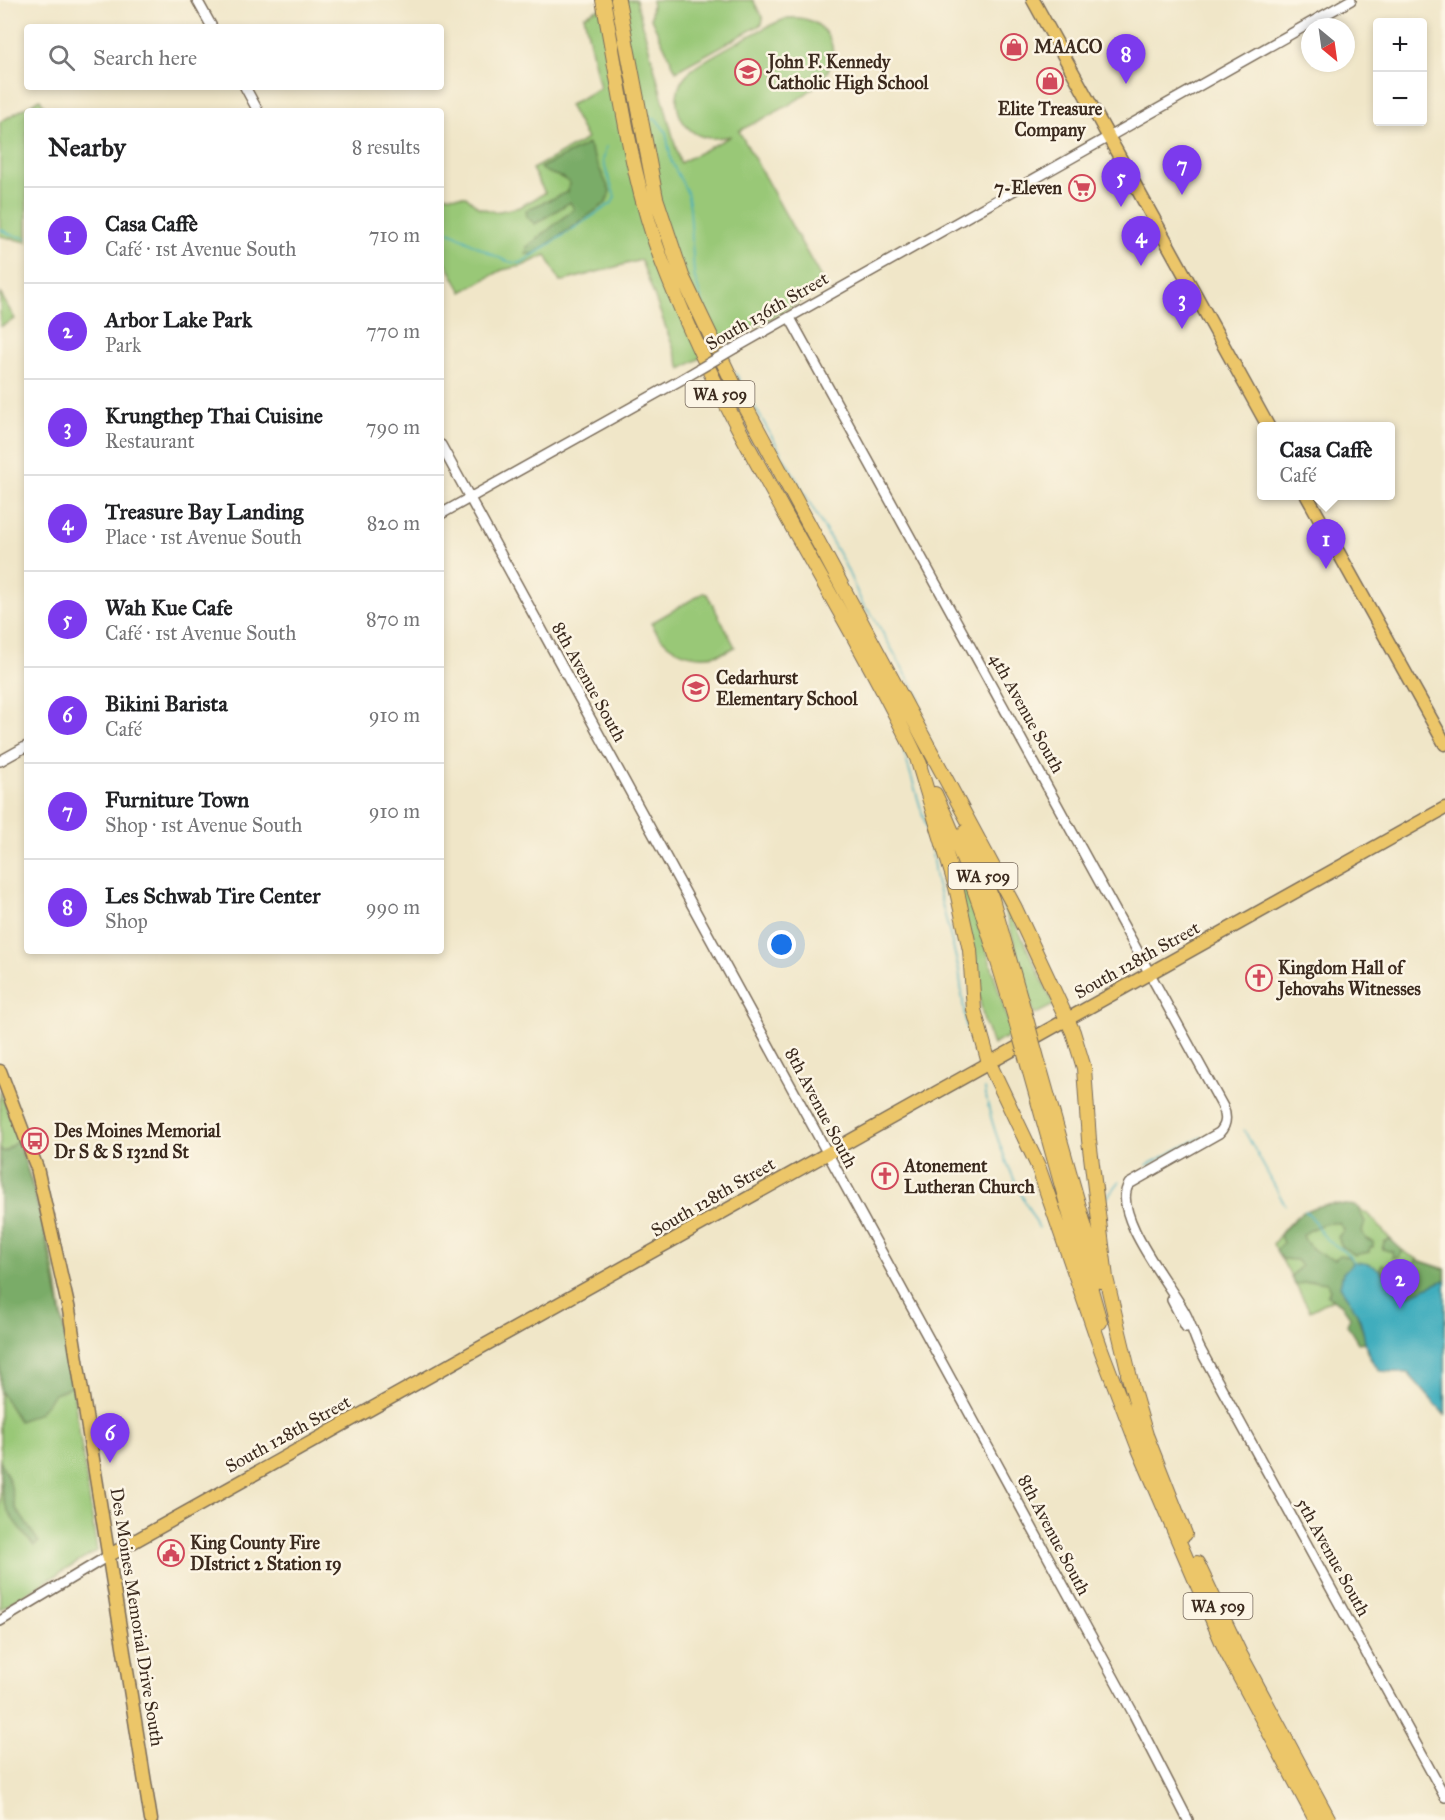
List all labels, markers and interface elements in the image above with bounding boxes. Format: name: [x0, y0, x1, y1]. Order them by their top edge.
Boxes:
north arrow: [1301, 18, 1355, 72]
map controls: [1373, 18, 1427, 126]
button: +: [1373, 18, 1427, 72]
search box: [24, 24, 444, 90]
shop icon: MAACO: [999, 32, 1029, 62]
pin: 8: [1106, 34, 1146, 84]
place label: MAACO: [1034, 36, 1103, 58]
icon: search: [45, 41, 78, 74]
text: Search here: [93, 44, 197, 71]
place label: John F. Kennedy Catholic High School: [766, 51, 930, 95]
school or university icon: John F. Kennedy Catholic High School: [733, 57, 763, 87]
shop icon: Elite Treasure Company: [1035, 66, 1065, 96]
button: −: [1373, 72, 1427, 126]
place label: Elite Treasure Company: [998, 98, 1103, 142]
text: Nearby: [48, 131, 126, 163]
text: 8 results: [352, 135, 420, 159]
pin: 7: [1162, 146, 1202, 195]
pin: 5: [1102, 158, 1140, 207]
supermarket icon: 7-Eleven: [1067, 173, 1097, 203]
place label: 7-Eleven: [994, 177, 1062, 199]
text: Casa Caffè: [105, 210, 198, 237]
pin: 4: [1122, 216, 1160, 266]
text: 1: [64, 223, 71, 247]
text: 710 m: [369, 223, 420, 247]
text: Café · 1st Avenue South: [105, 237, 296, 261]
street label: South 136th Street: [702, 267, 833, 355]
pin: 3: [1162, 280, 1202, 329]
text: Arbor Lake Park: [105, 306, 252, 333]
text: 2: [63, 319, 72, 343]
text: 770 m: [366, 319, 420, 343]
text: Park: [105, 333, 141, 357]
road number: WA 509: [686, 381, 754, 407]
text: Krungthep Thai Cuisine: [105, 402, 323, 429]
text: 3: [64, 415, 72, 439]
text: 790 m: [366, 415, 420, 439]
popup: [1257, 422, 1395, 500]
text: Restaurant: [105, 429, 195, 453]
text: Casa Caffè: [1280, 436, 1372, 463]
text: Café: [1280, 463, 1317, 487]
text: Treasure Bay Landing: [105, 498, 303, 525]
text: 4: [62, 511, 73, 535]
text: 820 m: [367, 511, 420, 535]
pin: 1: [1306, 520, 1346, 569]
text: Place · 1st Avenue South: [105, 525, 302, 549]
text: Wah Kue Cafe: [105, 594, 233, 621]
text: 5: [63, 607, 72, 631]
text: 870 m: [366, 607, 420, 631]
street label: 8th Avenue South: [547, 618, 631, 746]
text: Café · 1st Avenue South: [105, 621, 296, 645]
street label: 4th Avenue South: [985, 649, 1069, 777]
place label: Cedarhurst Elementary School: [716, 667, 859, 711]
school or university icon: Cedarhurst Elementary School: [681, 673, 711, 703]
text: Bikini Barista: [105, 690, 228, 717]
text: 6: [62, 703, 73, 727]
text: 910 m: [369, 703, 420, 727]
text: Café: [105, 717, 142, 741]
text: Furniture Town: [105, 786, 249, 813]
text: 7: [62, 799, 73, 823]
text: 910 m: [369, 799, 420, 823]
text: Shop · 1st Avenue South: [105, 813, 302, 837]
road number: WA 509: [948, 863, 1018, 889]
text: Les Schwab Tire Center: [105, 882, 320, 909]
text: 8: [62, 895, 73, 919]
text: 990 m: [366, 895, 420, 919]
text: Shop: [105, 909, 148, 933]
street label: South 128th Street: [1070, 916, 1204, 1004]
your location: [767, 930, 796, 959]
place label: Kingdom Hall of Jehovahs Witnesses: [1276, 957, 1421, 1001]
church icon: Kingdom Hall of Jehovahs Witnesses: [1244, 963, 1274, 993]
street label: 8th Avenue South: [780, 1044, 862, 1172]
place label: Des Moines Memorial Dr S & S 132nd St: [54, 1120, 222, 1164]
bus stop icon: Des Moines Memorial Dr S & S 132nd St: [20, 1126, 50, 1156]
street label: South 128th Street: [647, 1152, 780, 1242]
place label: Atonement Lutheran Church: [903, 1155, 1036, 1198]
church icon: Atonement Lutheran Church: [870, 1161, 900, 1191]
pin: 2: [1380, 1260, 1420, 1309]
street label: South 128th Street: [221, 1390, 355, 1478]
pin: 6: [90, 1414, 130, 1463]
street label: 8th Avenue South: [1013, 1471, 1095, 1599]
street label: Des Moines Memorial Drive South: [106, 1486, 168, 1748]
street label: 5th Avenue South: [1291, 1494, 1375, 1620]
place label: King County Fire DIstrict 2 Station 19: [190, 1532, 342, 1576]
public building icon: King County Fire DIstrict 2 Station 19: [156, 1538, 186, 1568]
road number: WA 509: [1184, 1593, 1252, 1619]

